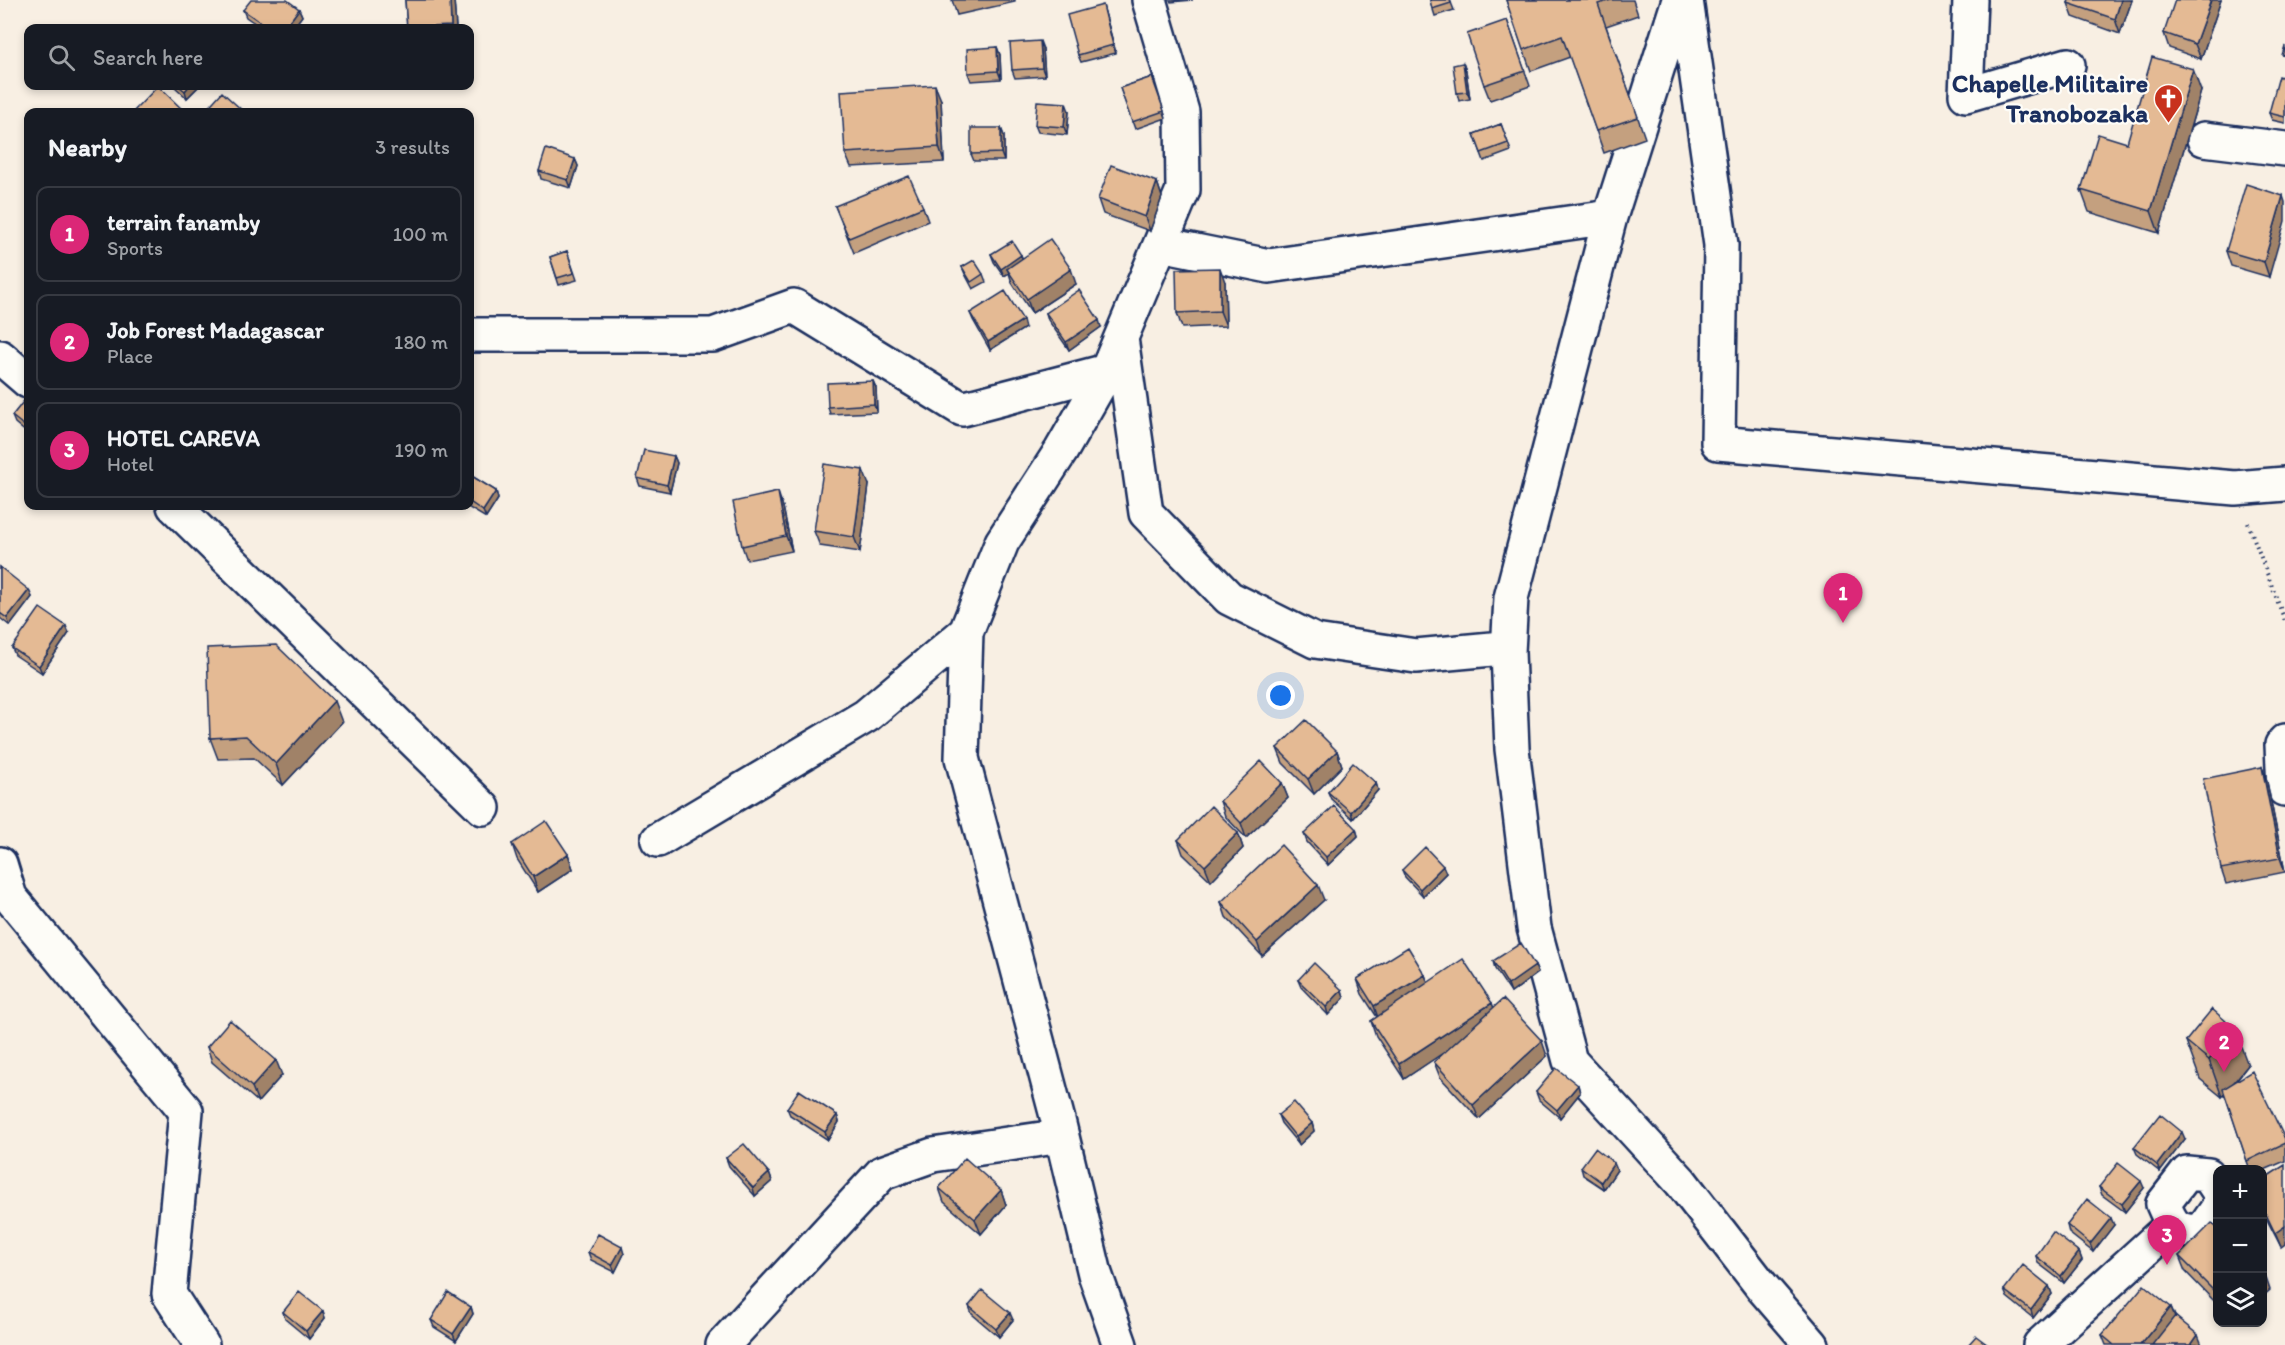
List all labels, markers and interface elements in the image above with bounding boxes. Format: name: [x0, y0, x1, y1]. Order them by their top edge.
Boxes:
search box: [24, 24, 474, 90]
icon: search: [45, 41, 78, 74]
text: Search here: [93, 44, 203, 71]
place label: Chapelle Militaire Tranobozaka: [1952, 67, 2148, 129]
church icon: Chapelle Militaire Tranobozaka: [2153, 82, 2185, 124]
text: Nearby: [48, 131, 127, 163]
text: 3 results: [375, 135, 450, 159]
text: terrain fanamby: [107, 209, 260, 236]
text: 1: [65, 222, 74, 246]
text: 100 m: [393, 222, 448, 246]
text: Sports: [107, 236, 163, 260]
text: Job Forest Madagascar: [107, 317, 324, 344]
text: 2: [64, 330, 75, 354]
text: 180 m: [394, 330, 448, 354]
text: Place: [107, 344, 153, 368]
text: HOTEL CAREVA: [107, 425, 260, 452]
text: 3: [64, 438, 75, 462]
text: 190 m: [395, 438, 448, 462]
text: Hotel: [107, 452, 154, 476]
pin: 1: [1824, 574, 1862, 623]
your location: [1266, 681, 1295, 710]
pin: 2: [2204, 1022, 2244, 1072]
map controls: [2213, 1165, 2267, 1327]
button: +: [2213, 1165, 2267, 1219]
pin: 3: [2148, 1216, 2186, 1265]
button: −: [2213, 1219, 2267, 1273]
button: layers: [2213, 1273, 2267, 1327]

